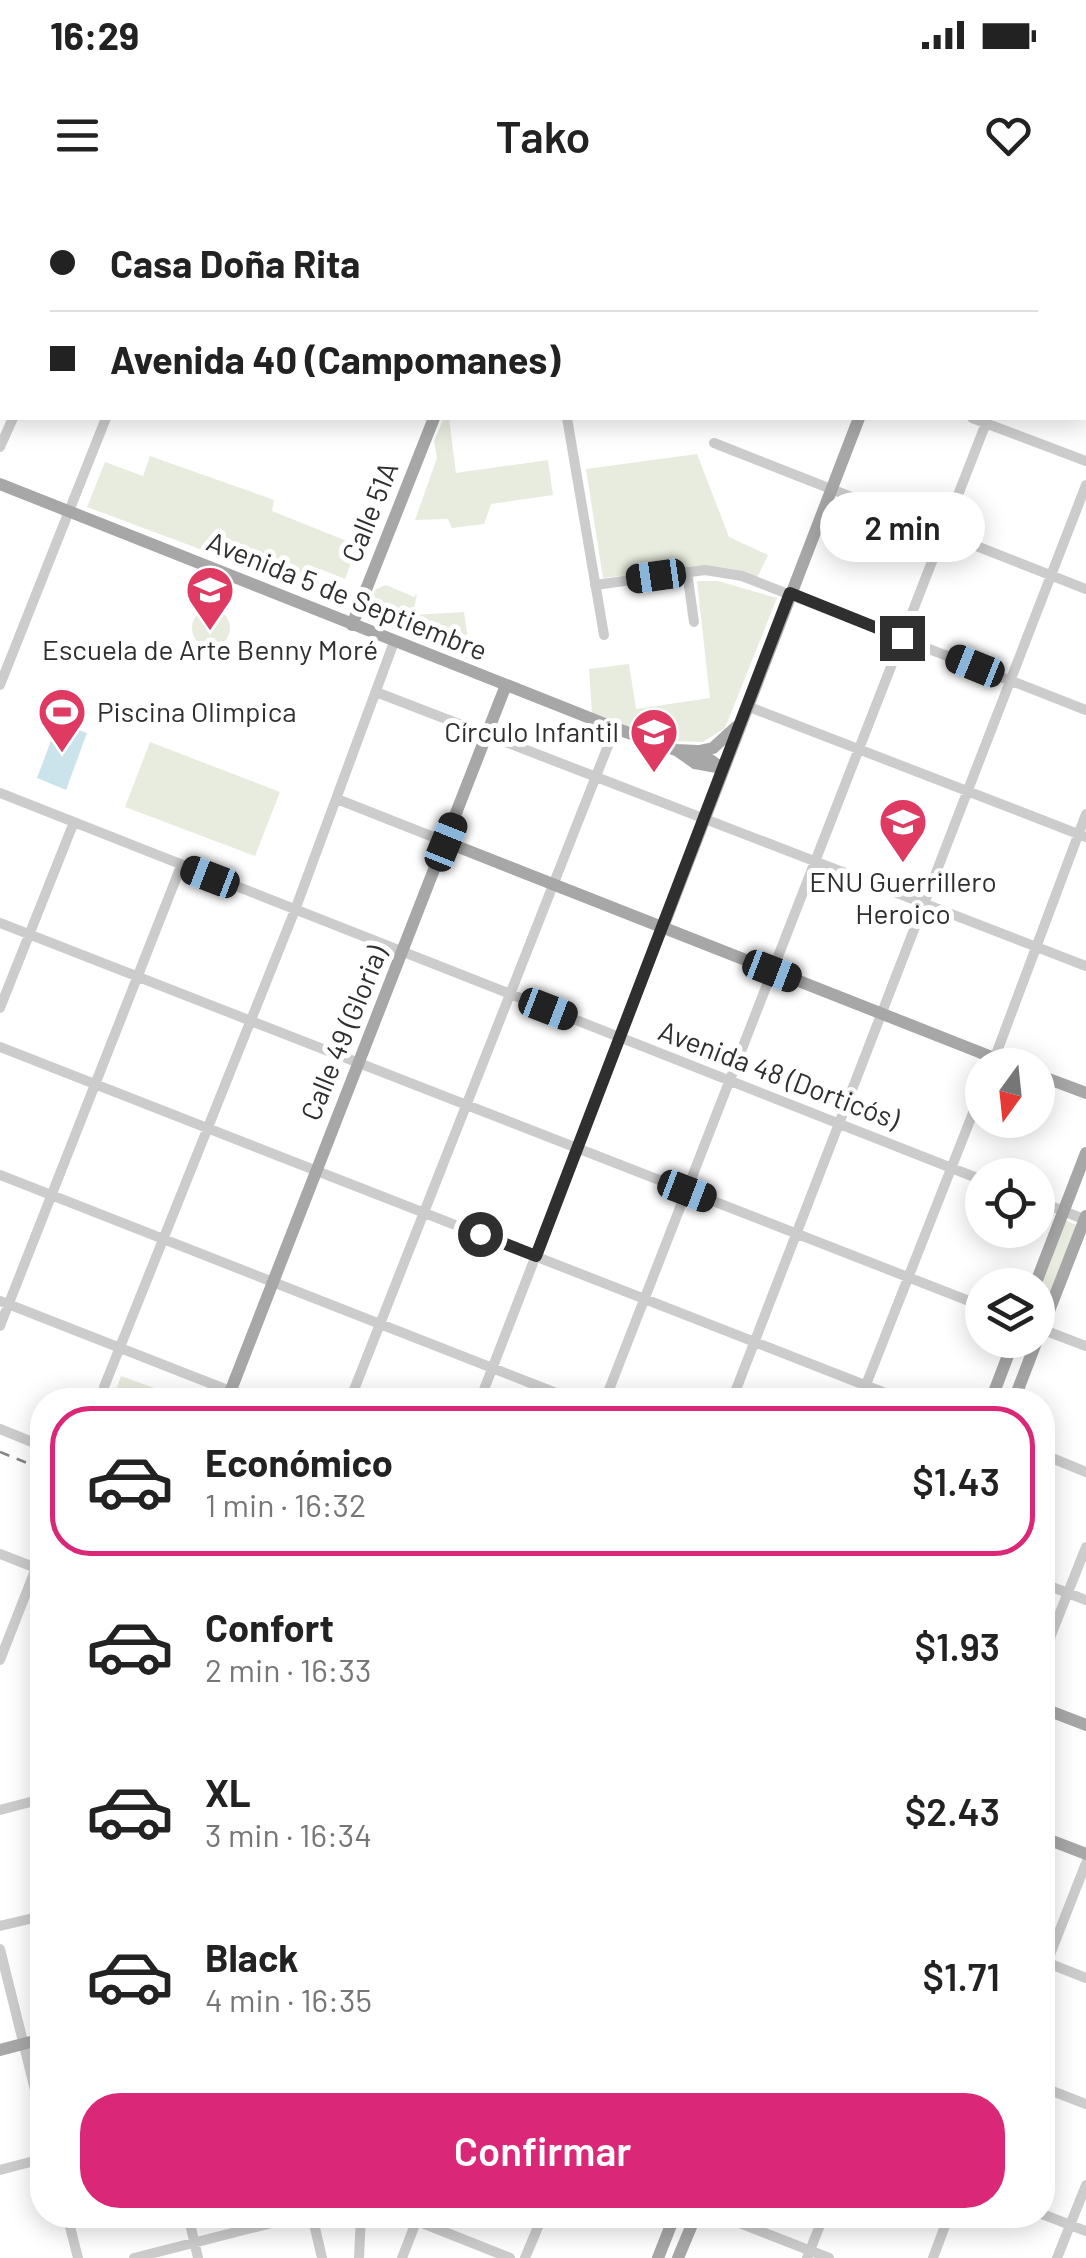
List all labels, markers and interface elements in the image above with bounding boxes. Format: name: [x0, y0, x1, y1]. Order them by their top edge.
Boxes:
text: 16:29: [50, 12, 139, 58]
icon: menu: [50, 108, 105, 163]
text: Tako: [495, 108, 591, 162]
icon: heart: [981, 108, 1036, 163]
text: Casa Doña Rita: [110, 240, 360, 286]
text: Avenida 40 (Campomanes): [110, 336, 560, 382]
street label: Calle 51A: [334, 457, 404, 567]
callout: 2 min: [820, 493, 984, 563]
text: 2 min: [864, 508, 941, 546]
street label: Avenida 5 de Septiembre: [202, 523, 493, 667]
car: [624, 557, 688, 595]
school or university icon: Escuela de Arte Benny Moré: [184, 564, 236, 632]
route end: [880, 616, 925, 661]
place label: Escuela de Arte Benny Moré: [42, 632, 378, 666]
car: [942, 641, 1008, 691]
sports icon: Piscina Olimpica: [36, 686, 88, 754]
place label: Piscina Olimpica: [97, 694, 297, 728]
school or university icon: Círculo Infantil: [628, 706, 680, 774]
place label: Círculo Infantil: [444, 714, 619, 748]
school or university icon: ENU Guerrillero Heroico: [877, 796, 929, 864]
car: [421, 809, 471, 875]
car: [177, 852, 243, 902]
place label: ENU Guerrillero Heroico: [809, 864, 997, 930]
street label: Calle 49 (Gloria): [293, 940, 394, 1125]
car: [739, 946, 805, 996]
car: [515, 984, 581, 1034]
street label: Avenida 48 (Dorticós): [654, 1012, 905, 1136]
north arrow: [965, 1048, 1055, 1138]
map controls: [965, 1048, 1055, 1358]
button: locate: [965, 1158, 1055, 1248]
car: [654, 1166, 720, 1216]
route start: [458, 1212, 503, 1257]
button: layers: [965, 1268, 1055, 1358]
icon: car: [85, 1436, 175, 1526]
text: Económico: [205, 1439, 393, 1485]
text: $1.43: [912, 1458, 1000, 1504]
text: 1 min · 16:32: [205, 1485, 366, 1523]
icon: car: [85, 1601, 175, 1691]
text: Confort: [205, 1604, 334, 1650]
text: $1.93: [914, 1623, 1000, 1669]
text: 2 min · 16:33: [205, 1650, 371, 1688]
icon: car: [85, 1766, 175, 1856]
text: XL: [205, 1769, 251, 1815]
text: $2.43: [905, 1788, 1000, 1834]
text: 3 min · 16:34: [205, 1815, 372, 1853]
icon: car: [85, 1931, 175, 2021]
text: Black: [205, 1934, 299, 1980]
text: $1.71: [922, 1953, 1000, 1999]
text: 4 min · 16:35: [205, 1980, 372, 2018]
button: Confirmar: [80, 2093, 1005, 2208]

